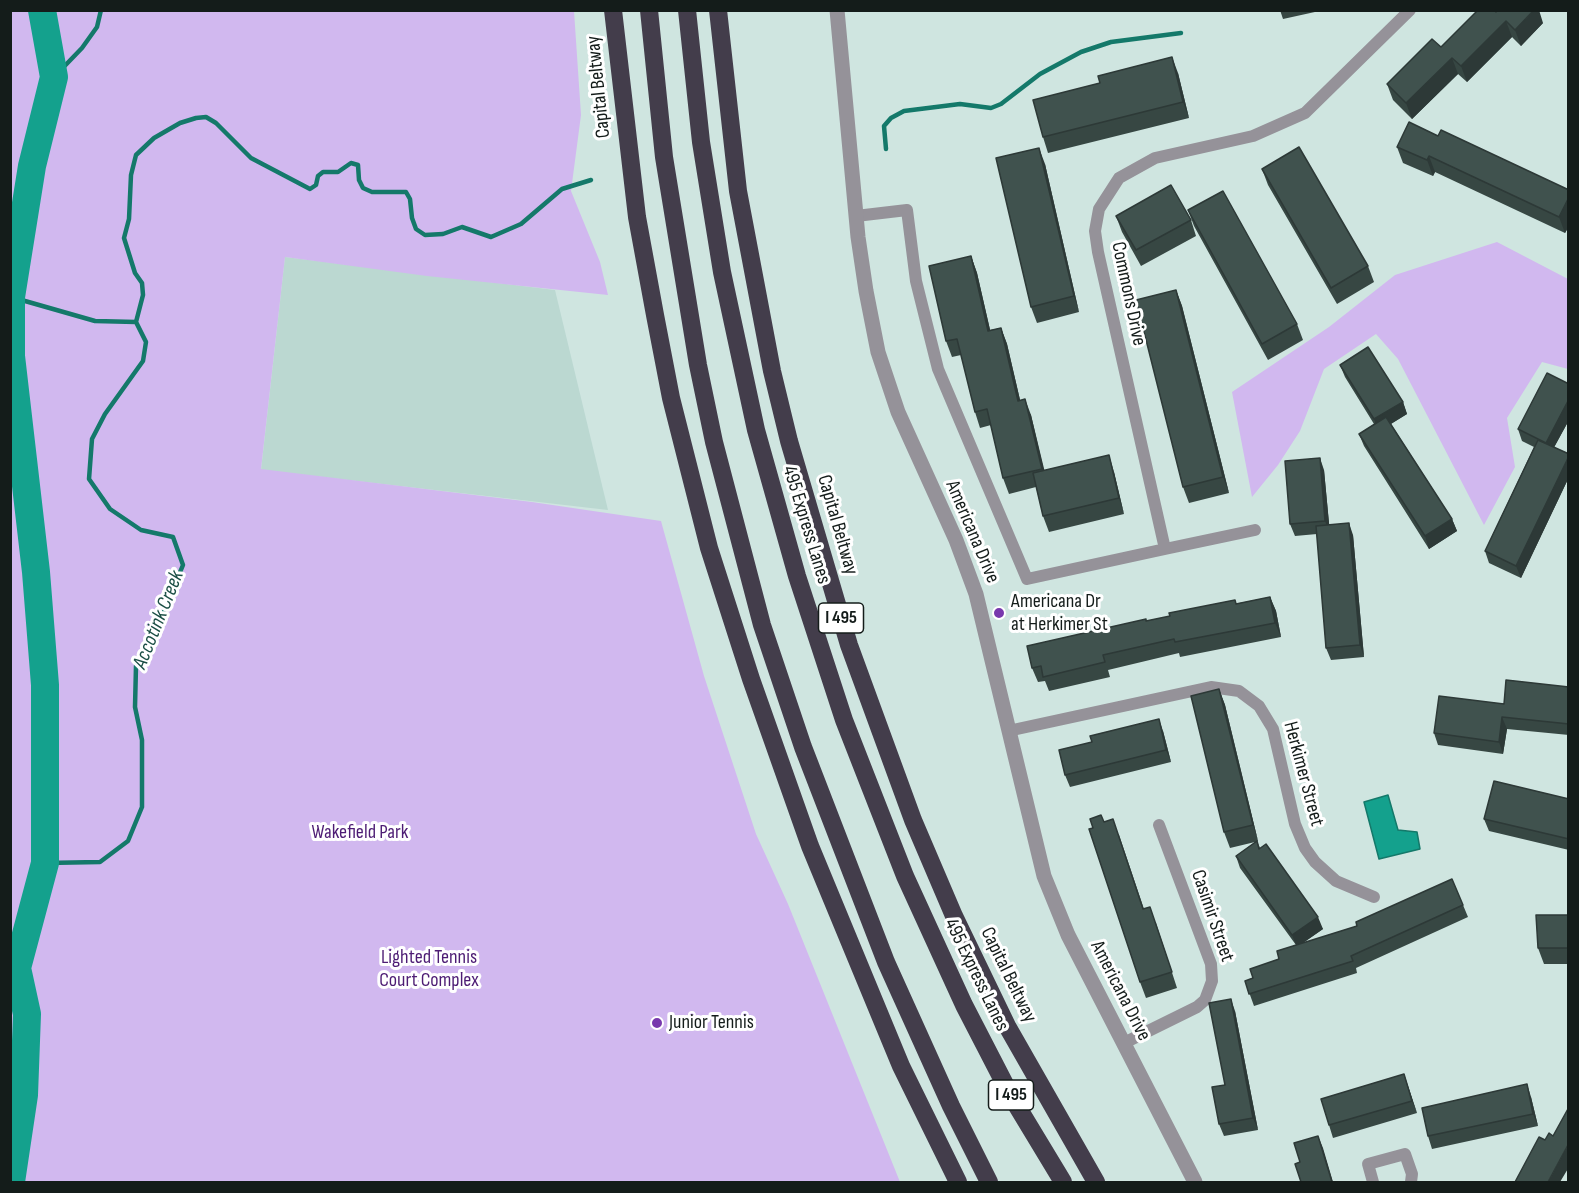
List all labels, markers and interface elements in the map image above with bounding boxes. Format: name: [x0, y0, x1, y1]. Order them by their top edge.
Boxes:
street label: Capital Beltway: [582, 35, 616, 139]
street label: Commons Drive: [1105, 240, 1151, 348]
street label: 495 Express Lanes: [777, 463, 835, 587]
street label: Capital Beltway: [811, 472, 863, 578]
street label: Americana Drive: [940, 477, 1004, 587]
water label: Accotink Creek: [128, 567, 190, 673]
place label: Americana Dr at Herkimer St: [1011, 590, 1108, 637]
road number: I 495: [818, 603, 864, 633]
marker: Americana Dr at Herkimer St: [992, 606, 1006, 620]
street label: Herkimer Street: [1278, 719, 1328, 829]
park label: Wakefield Park: [312, 821, 408, 845]
street label: Casimir Street: [1185, 867, 1239, 965]
street label: 495 Express Lanes: [938, 915, 1014, 1035]
street label: Capital Beltway: [975, 924, 1041, 1026]
street label: Americana Drive: [1085, 937, 1155, 1045]
park label: Lighted Tennis Court Complex: [379, 946, 479, 993]
place label: Junior Tennis: [669, 1011, 754, 1035]
marker: Junior Tennis: [650, 1016, 664, 1030]
road number: I 495: [988, 1080, 1034, 1110]

